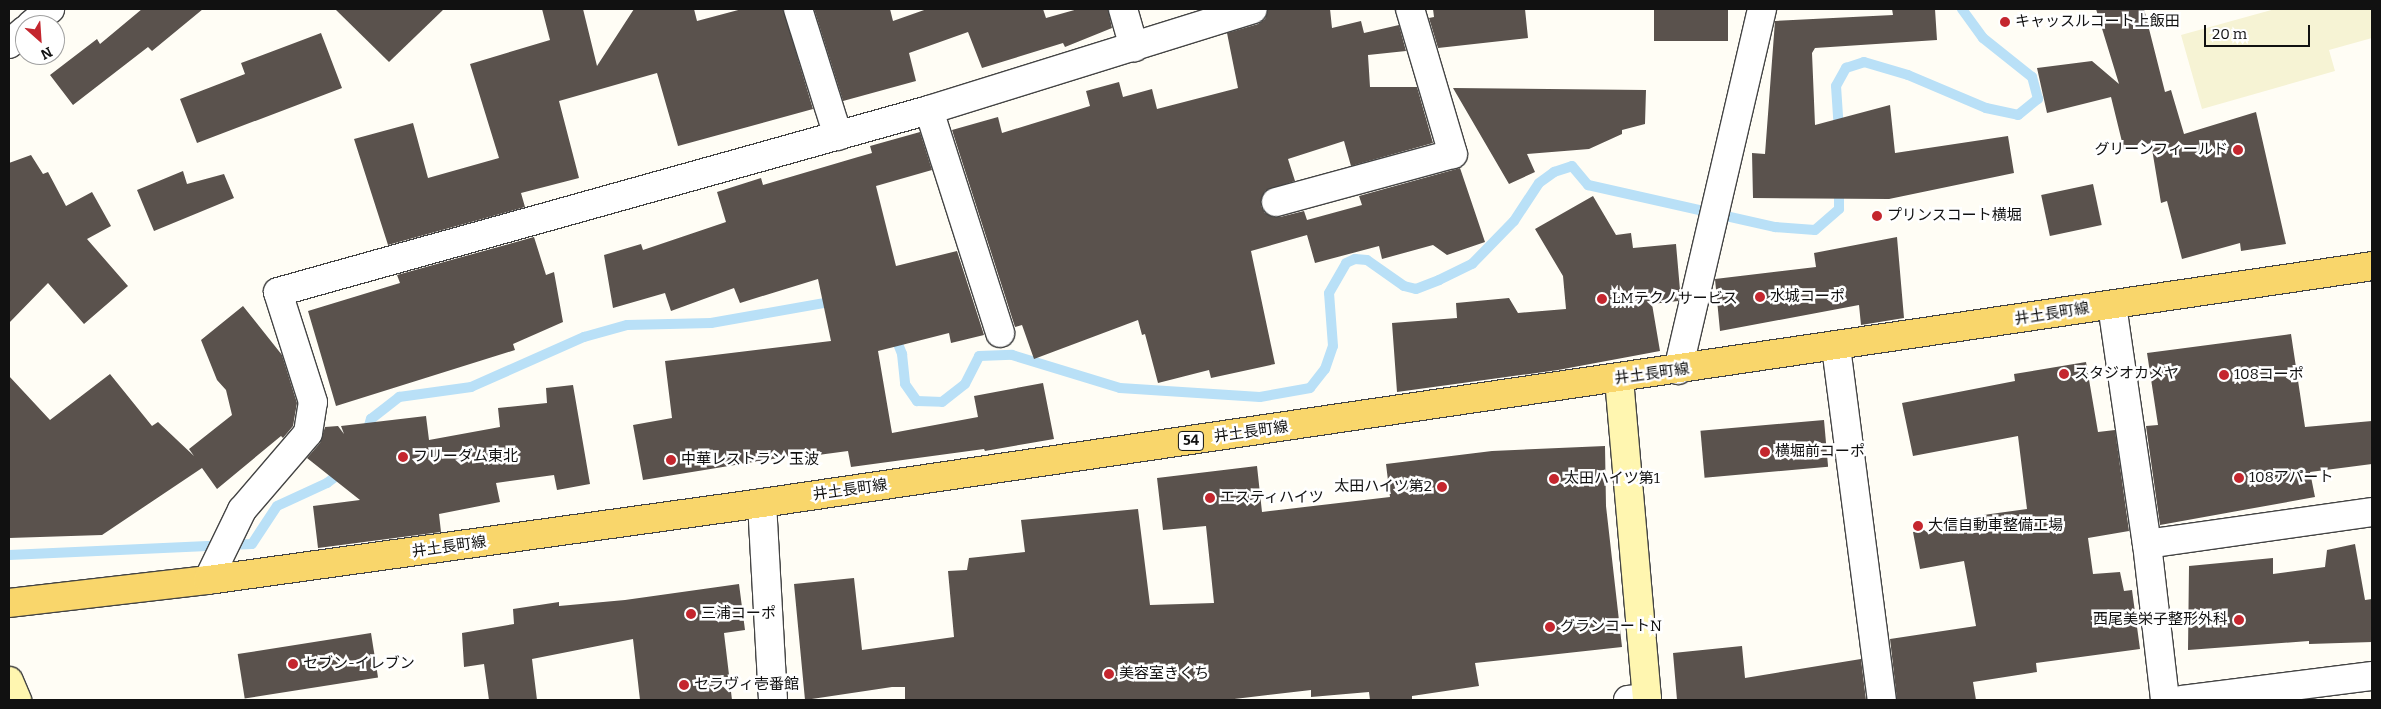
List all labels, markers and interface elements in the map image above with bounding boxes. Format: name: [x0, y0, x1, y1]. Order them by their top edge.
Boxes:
place label: キャッスルコート上飯田: [2015, 13, 2180, 31]
north arrow: [15, 15, 65, 65]
scale bar: [2206, 15, 2312, 47]
marker: キャッスルコート上飯田: [1999, 16, 2011, 28]
text: 20 m: [2212, 25, 2247, 43]
text: N: [38, 43, 55, 63]
place label: グリーンフィールド: [2093, 141, 2228, 159]
marker: グリーンフィールド: [2232, 144, 2244, 156]
place label: プリンスコート横堀: [1887, 207, 2022, 225]
marker: プリンスコート横堀: [1871, 210, 1883, 222]
place label: 水城コーポ: [1770, 288, 1845, 306]
place label: LMテクノサービス: [1612, 290, 1739, 308]
marker: 水城コーポ: [1754, 291, 1766, 303]
marker: LMテクノサービス: [1596, 293, 1608, 305]
street label: 井土長町線: [2014, 299, 2090, 329]
street label: 井土長町線: [1614, 360, 1690, 388]
place label: スタジオカメヤ: [2074, 365, 2179, 383]
place label: 108コーポ: [2234, 366, 2304, 384]
marker: スタジオカメヤ: [2058, 368, 2070, 380]
marker: 108コーポ: [2218, 369, 2230, 381]
street label: 井土長町線: [1213, 418, 1289, 446]
road number: 54: [1177, 430, 1205, 452]
place label: 横堀前コーポ: [1775, 443, 1865, 461]
marker: 横堀前コーポ: [1759, 446, 1771, 458]
place label: フリーダム東北: [413, 448, 518, 466]
marker: フリーダム東北: [397, 451, 409, 463]
place label: 中華レストラン 玉波: [681, 451, 819, 469]
marker: 中華レストラン 玉波: [665, 454, 677, 466]
place label: 108アパート: [2249, 469, 2334, 487]
place label: 太田ハイツ第1: [1564, 470, 1660, 488]
marker: 108アパート: [2233, 472, 2245, 484]
marker: 太田ハイツ第1: [1548, 473, 1560, 485]
street label: 井土長町線: [812, 476, 888, 504]
place label: 太田ハイツ第2: [1334, 478, 1432, 496]
marker: 太田ハイツ第2: [1436, 481, 1448, 493]
place label: エスティハイツ: [1220, 489, 1325, 507]
marker: エスティハイツ: [1204, 492, 1216, 504]
place label: 大信自動車整備工場: [1928, 517, 2063, 535]
marker: 大信自動車整備工場: [1912, 520, 1924, 532]
street label: 井土長町線: [411, 533, 487, 561]
place label: 三浦コーポ: [701, 605, 776, 623]
marker: 三浦コーポ: [685, 608, 697, 620]
place label: 西尾美栄子整形外科: [2093, 611, 2228, 629]
marker: 西尾美栄子整形外科: [2232, 613, 2246, 627]
place label: グランコートN: [1560, 618, 1662, 636]
marker: グランコートN: [1544, 621, 1556, 633]
place label: セブン-イレブン: [303, 655, 415, 673]
marker: セブン-イレブン: [287, 658, 299, 670]
place label: 美容室きくち: [1119, 665, 1209, 683]
marker: 美容室きくち: [1103, 668, 1115, 680]
place label: セラヴィ壱番館: [694, 676, 799, 694]
marker: セラヴィ壱番館: [678, 679, 690, 691]

